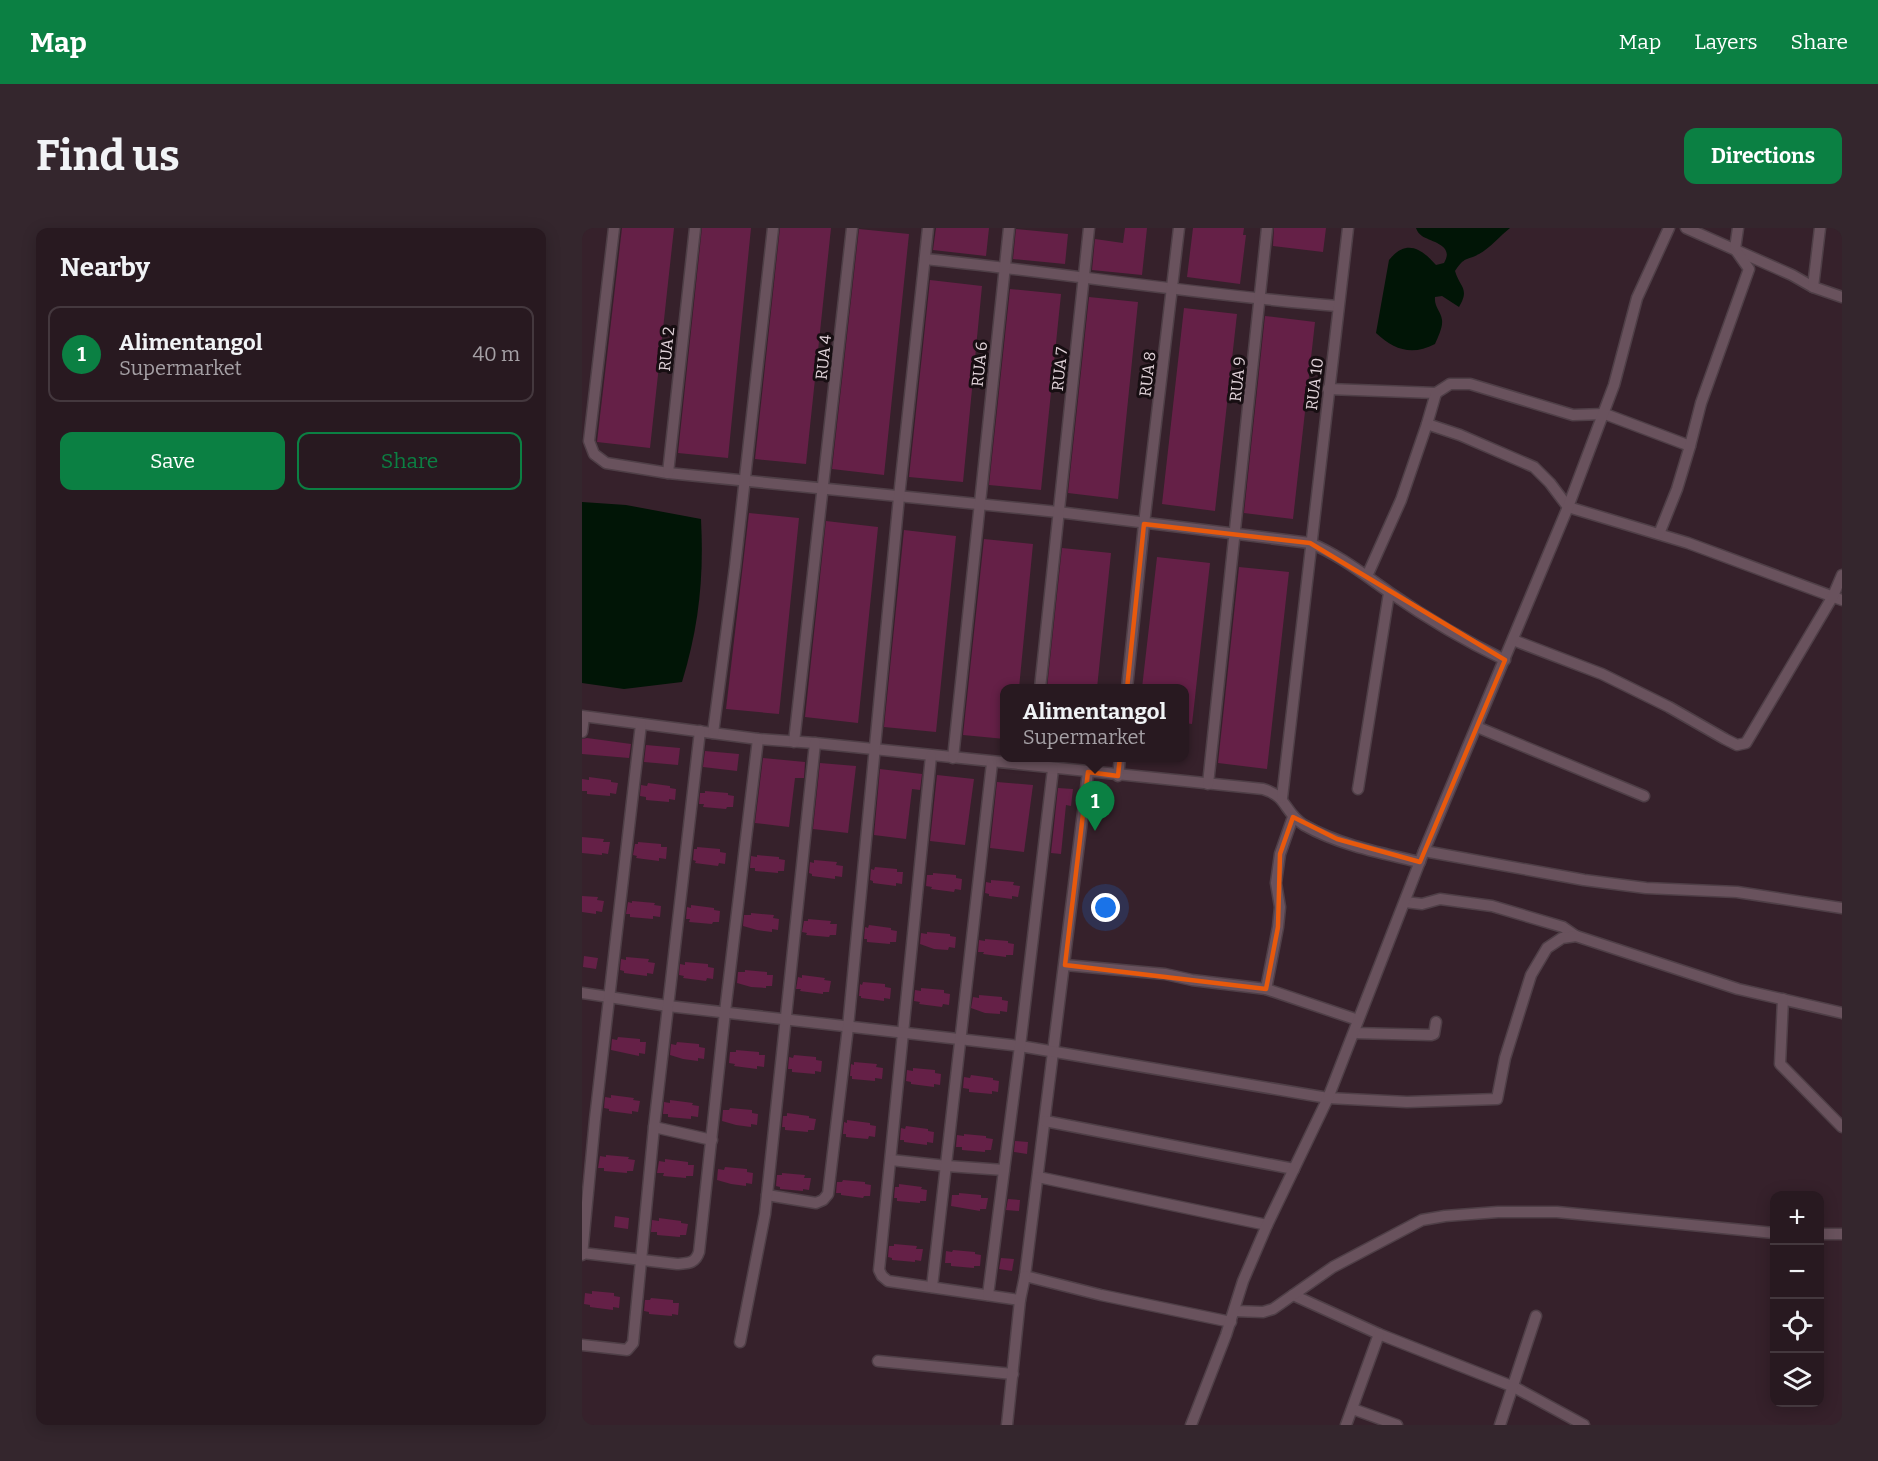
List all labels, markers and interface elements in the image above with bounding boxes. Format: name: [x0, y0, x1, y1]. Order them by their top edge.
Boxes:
text: Map: [30, 26, 87, 59]
text: Map: [1619, 29, 1661, 55]
text: Layers: [1694, 29, 1758, 55]
text: Share: [1791, 29, 1848, 55]
button: Directions: [1684, 128, 1842, 184]
text: Find us: [36, 131, 180, 181]
text: Nearby: [60, 252, 150, 283]
street label: RUA 2: [655, 326, 678, 372]
text: Alimentangol: [119, 329, 262, 356]
street label: RUA 4: [812, 333, 835, 381]
street label: RUA 6: [968, 341, 991, 388]
text: 1: [77, 342, 86, 366]
text: 40 m: [472, 342, 520, 366]
street label: RUA 7: [1048, 346, 1071, 392]
street label: RUA 8: [1135, 350, 1160, 398]
text: Supermarket: [119, 356, 242, 380]
street label: RUA 9: [1226, 356, 1249, 403]
street label: RUA 10: [1302, 357, 1327, 411]
button: Save: [60, 432, 285, 490]
button: Share: [297, 432, 522, 490]
popup: [1000, 684, 1189, 762]
text: Alimentangol: [1023, 698, 1166, 725]
text: Supermarket: [1023, 725, 1146, 749]
pin: 1: [1076, 782, 1114, 831]
your location: [1091, 893, 1120, 922]
map controls: [1770, 1191, 1824, 1407]
button: +: [1770, 1191, 1824, 1245]
button: −: [1770, 1245, 1824, 1299]
button: locate: [1770, 1299, 1824, 1353]
button: layers: [1770, 1353, 1824, 1407]

